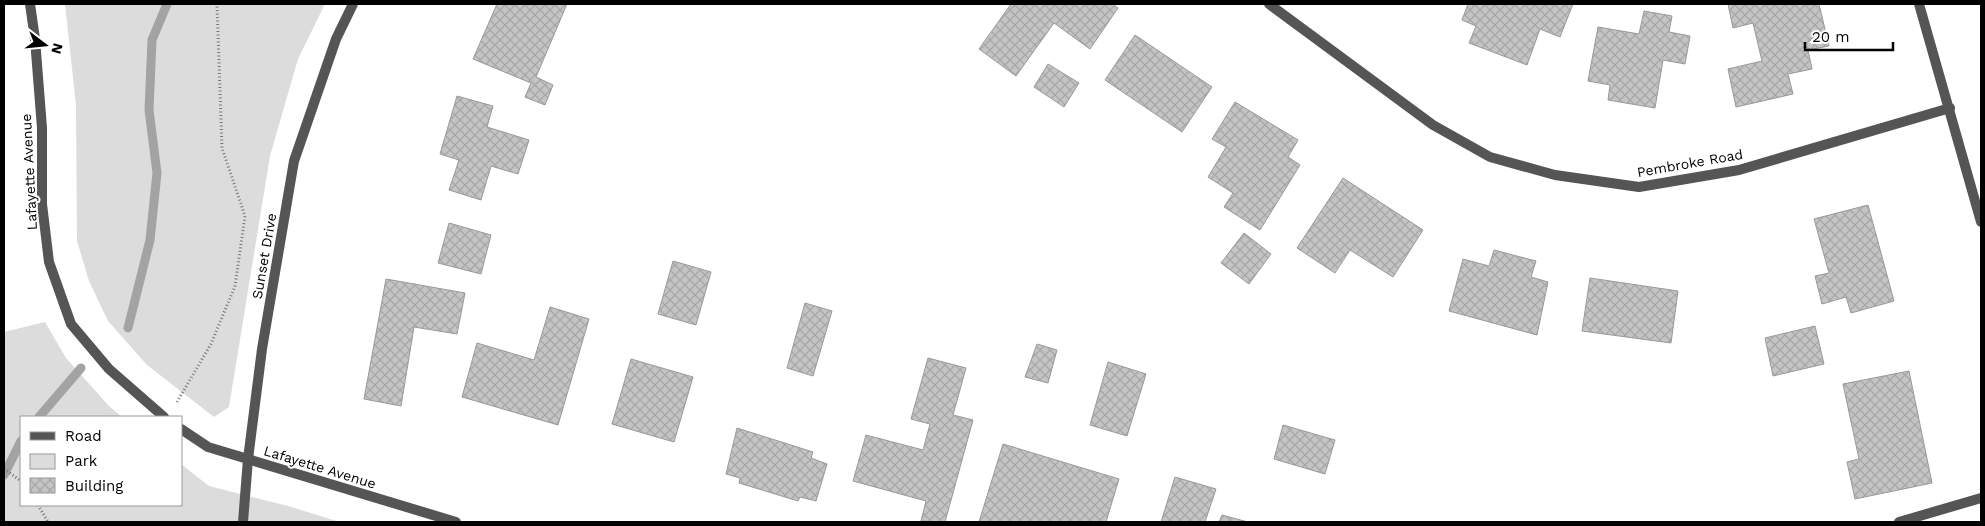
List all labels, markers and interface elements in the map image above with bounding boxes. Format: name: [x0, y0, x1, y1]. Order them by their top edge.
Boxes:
north arrow: [20, 20, 70, 70]
scale bar: [1805, 20, 1892, 52]
text: 20 m: [1812, 28, 1850, 46]
text: N: [48, 41, 67, 56]
street label: Lafayette Avenue: [18, 113, 40, 231]
street label: Pembroke Road: [1636, 146, 1744, 180]
street label: Sunset Drive: [249, 212, 279, 300]
legend: [20, 416, 182, 506]
text: Road: [65, 427, 102, 445]
street label: Lafayette Avenue: [262, 442, 378, 492]
text: Park: [65, 452, 98, 470]
text: Building: [65, 477, 123, 495]

